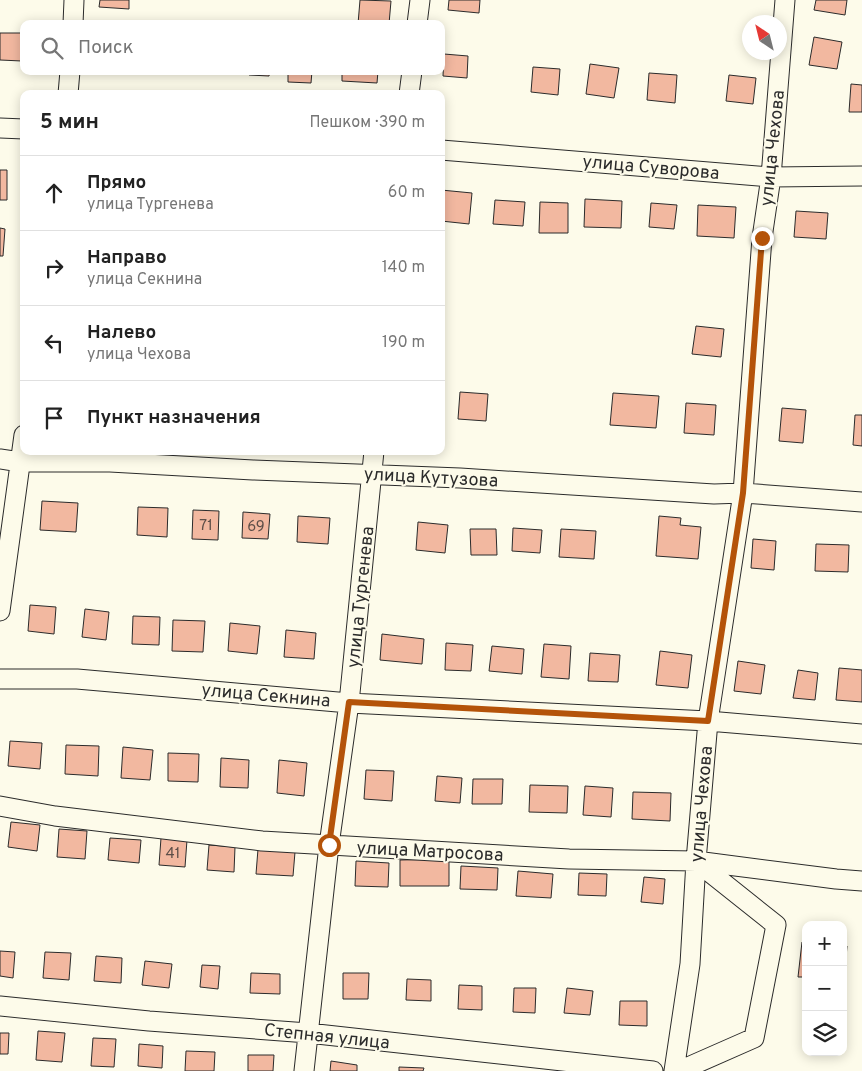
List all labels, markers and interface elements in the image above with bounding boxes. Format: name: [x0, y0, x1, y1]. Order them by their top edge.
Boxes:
north arrow: [742, 15, 787, 60]
search box: [20, 20, 445, 75]
icon: search: [38, 34, 66, 62]
text: Поиск: [78, 36, 134, 60]
street label: улица Чехова: [756, 89, 791, 207]
text: 5 мин: [40, 109, 99, 136]
text: Пешком · 390 m: [309, 113, 425, 133]
street label: улица Суворова: [581, 151, 720, 186]
text: Прямо: [87, 171, 146, 195]
icon: ahead: [40, 179, 68, 207]
text: 60 m: [388, 183, 425, 203]
text: улица Тургенева: [87, 195, 214, 215]
route end: [751, 227, 774, 250]
text: Направо: [87, 246, 167, 270]
icon: right: [40, 254, 68, 282]
text: 140 m: [382, 258, 425, 278]
text: улица Секнина: [87, 270, 202, 290]
text: Налево: [87, 321, 156, 345]
icon: left: [40, 329, 68, 357]
text: 190 m: [382, 333, 425, 353]
text: улица Чехова: [87, 345, 191, 365]
icon: arrive: [40, 404, 68, 432]
text: Пункт назначения: [87, 406, 261, 430]
street label: улица Кутузова: [363, 463, 499, 494]
house number: 71: [199, 517, 213, 536]
house number: 69: [247, 518, 265, 537]
street label: улица Тургенева: [343, 525, 380, 669]
street label: улица Секнина: [200, 679, 331, 714]
street label: улица Чехова: [686, 745, 719, 863]
route start: [318, 834, 341, 857]
street label: улица Матросова: [356, 837, 504, 868]
house number: 41: [166, 845, 180, 864]
map controls: [802, 921, 847, 1056]
button: +: [802, 921, 847, 966]
button: −: [802, 966, 847, 1011]
button: layers: [802, 1011, 847, 1056]
street label: Степная улица: [263, 1019, 391, 1056]

